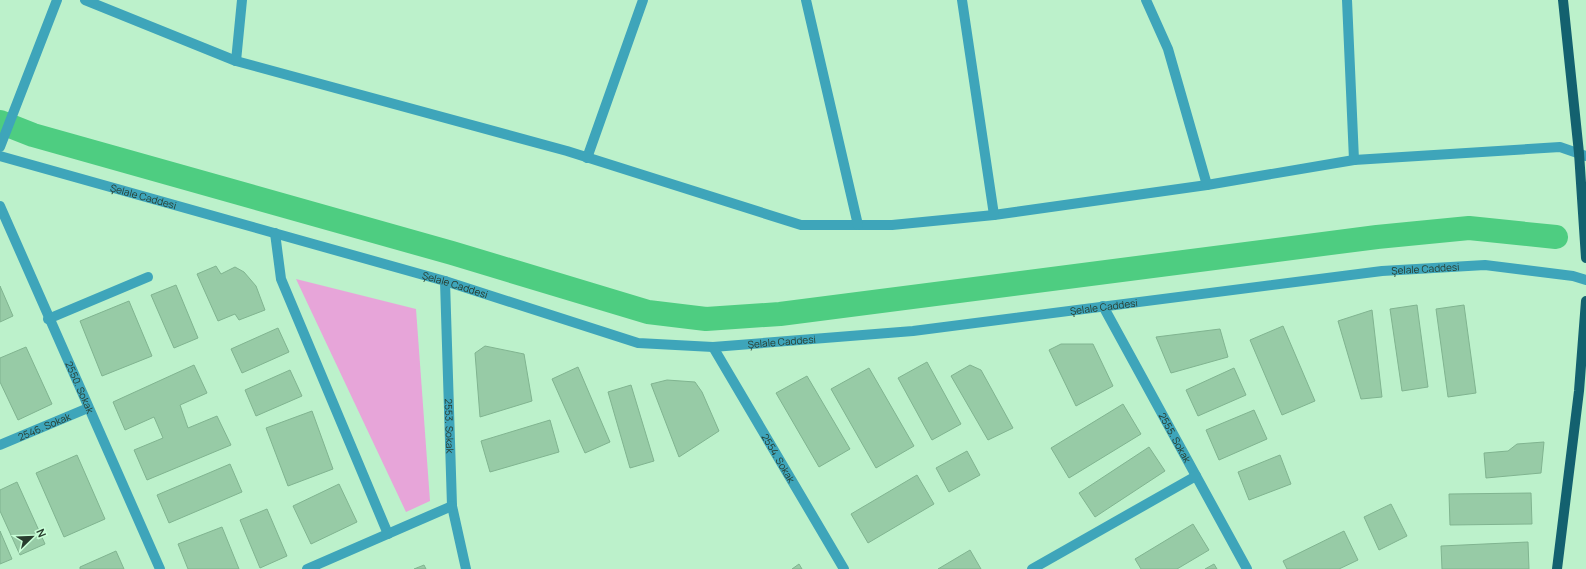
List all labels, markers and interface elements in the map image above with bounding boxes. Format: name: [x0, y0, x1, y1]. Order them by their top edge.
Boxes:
street label: Şelale Caddesi: [109, 180, 178, 212]
street label: Şelale Caddesi: [1391, 259, 1460, 277]
street label: Şelale Caddesi: [421, 268, 490, 301]
street label: Şelale Caddesi: [1069, 295, 1138, 318]
street label: Şelale Caddesi: [747, 332, 816, 351]
street label: 2550. Sokak: [62, 359, 98, 416]
street label: 2553. Sokak: [442, 398, 457, 455]
street label: 2546. Sokak: [16, 409, 74, 444]
street label: 2555. Sokak: [1156, 410, 1195, 466]
street label: 2554. Sokak: [759, 431, 799, 486]
north arrow: [12, 517, 52, 557]
text: N: [33, 526, 50, 540]

